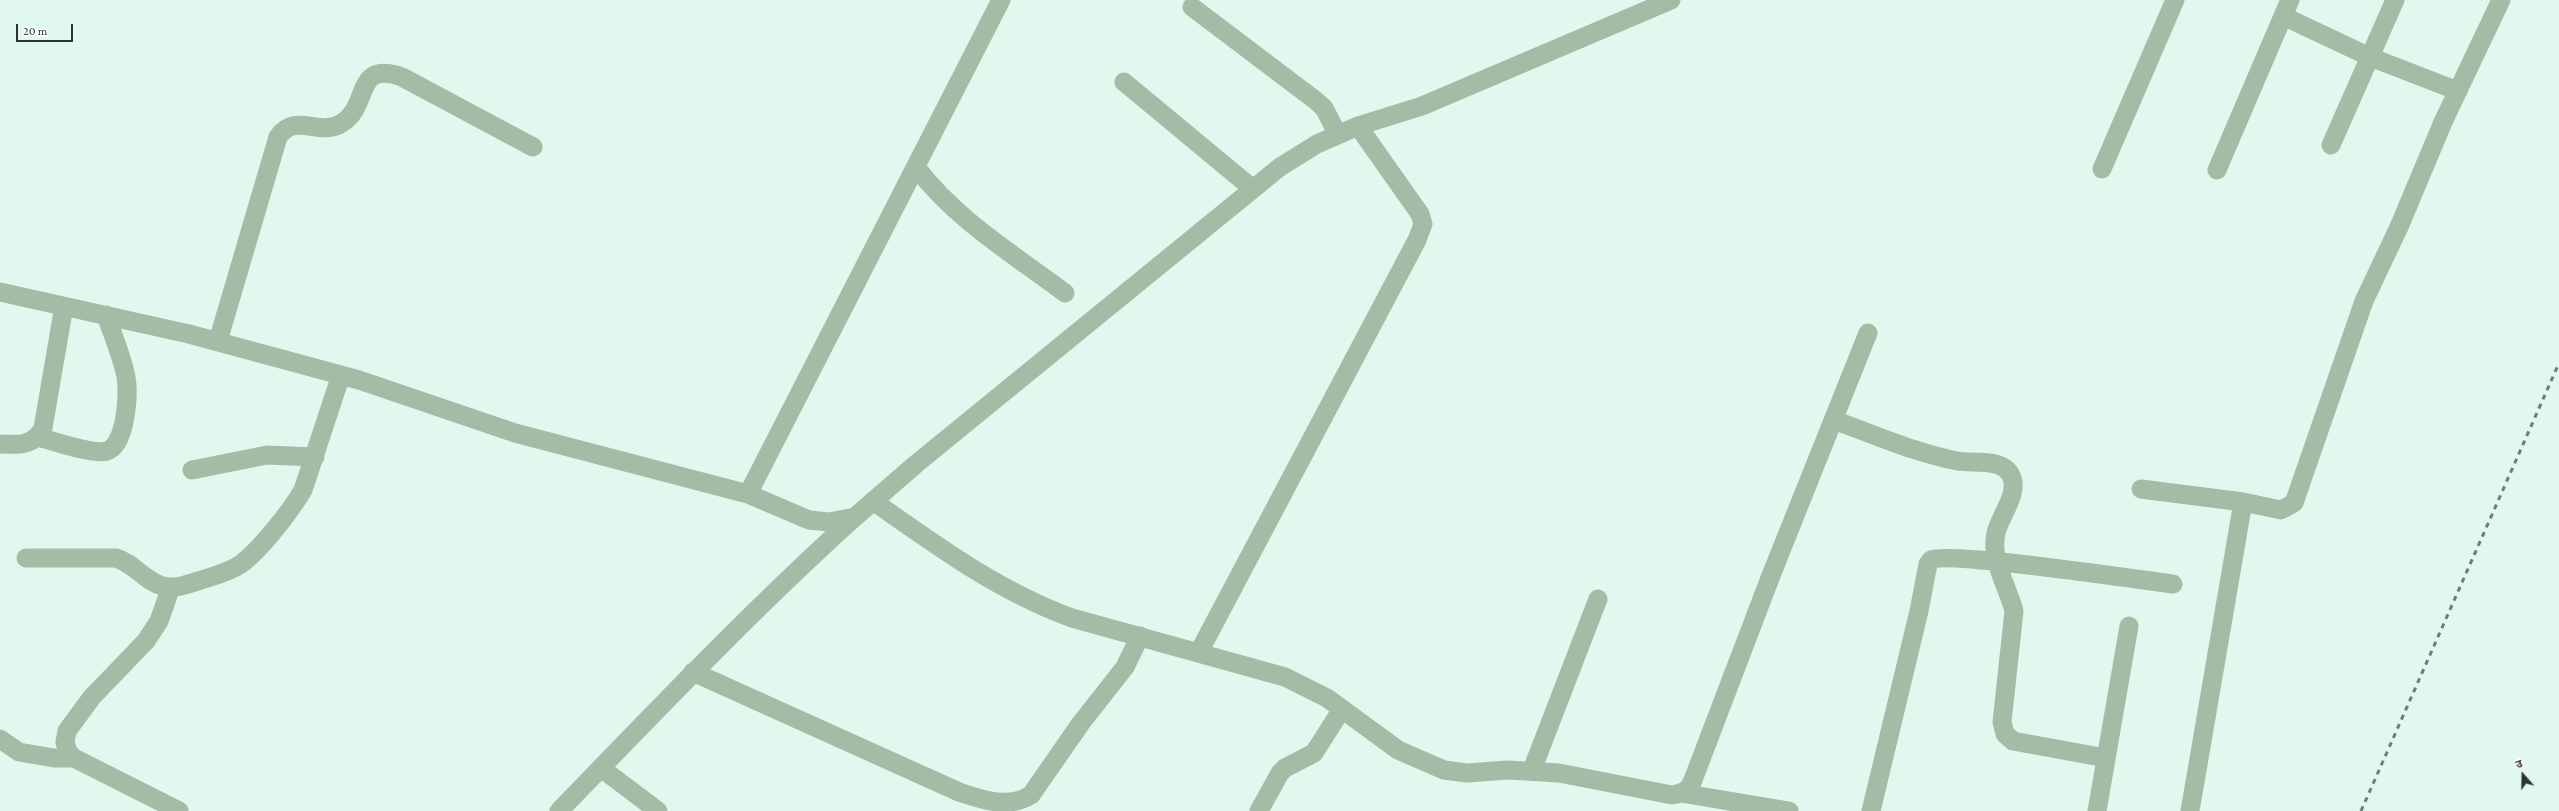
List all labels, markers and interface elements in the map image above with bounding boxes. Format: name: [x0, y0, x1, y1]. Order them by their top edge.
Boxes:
scale bar: [18, 16, 75, 42]
text: 20 m: [23, 24, 47, 38]
north arrow: [2503, 755, 2543, 795]
text: उ: [2514, 757, 2524, 770]

